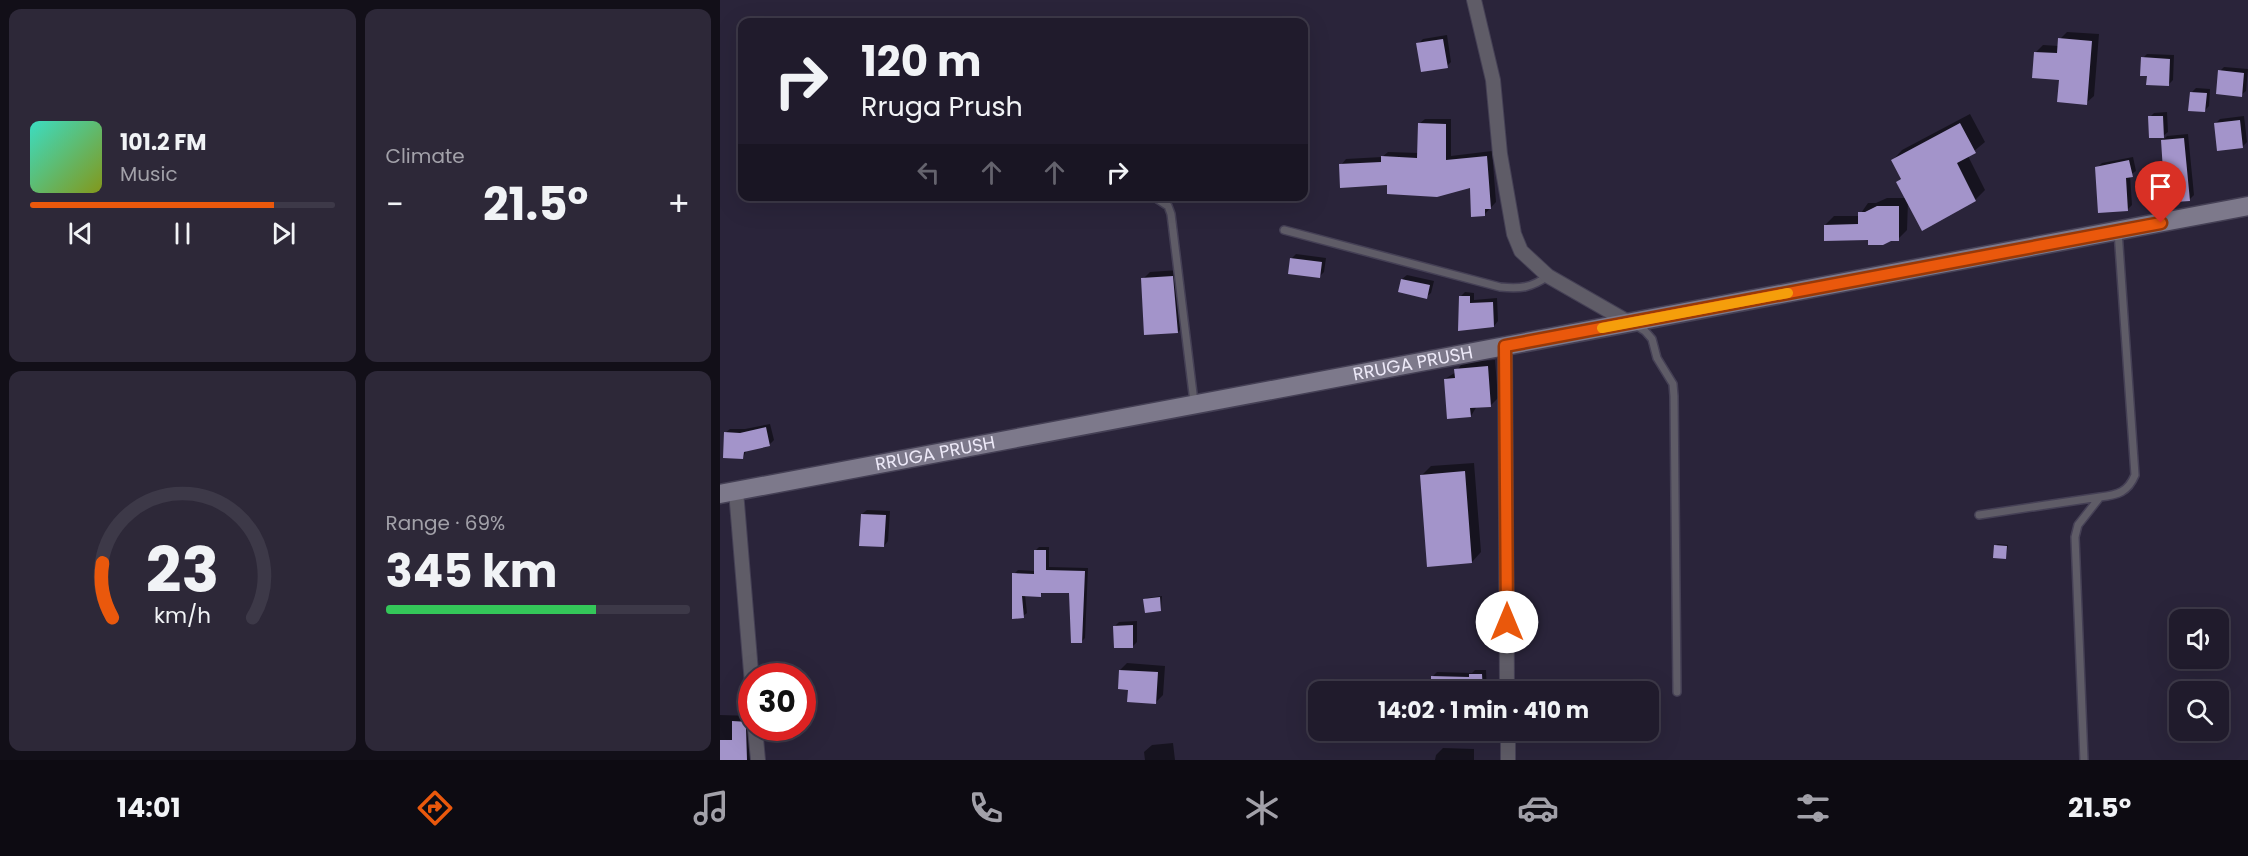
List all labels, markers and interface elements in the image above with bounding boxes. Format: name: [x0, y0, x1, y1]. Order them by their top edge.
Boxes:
text: 120 m: [861, 32, 982, 91]
icon: right: [762, 42, 840, 120]
text: Rruga Prush: [861, 88, 1023, 125]
text: 101.2 FM: [120, 127, 207, 158]
text: Climate: [386, 142, 465, 170]
icon: left: [912, 156, 945, 189]
icon: ahead: [975, 156, 1008, 189]
icon: ahead: [1038, 156, 1071, 189]
icon: right: [1101, 156, 1134, 189]
text: Music: [120, 160, 178, 188]
pin: [2135, 161, 2186, 223]
icon: arrive: [2144, 170, 2177, 203]
text: 21.5°: [483, 173, 588, 236]
text: −: [386, 181, 404, 228]
text: +: [667, 181, 690, 228]
icon: previous: [64, 217, 97, 250]
icon: pause: [166, 217, 199, 250]
icon: next: [267, 217, 300, 250]
street label: RRUGA PRUSH: [1351, 339, 1475, 386]
street label: RRUGA PRUSH: [873, 429, 997, 476]
text: Range · 69%: [386, 509, 505, 537]
text: 23: [146, 526, 219, 614]
text: 345 km: [386, 540, 557, 603]
position arrow: [1475, 590, 1539, 654]
text: km/h: [154, 600, 211, 631]
map controls: [2169, 609, 2229, 741]
button: sound: [2169, 609, 2229, 669]
speed limit sign: 30: [738, 663, 816, 741]
button: search: [2169, 681, 2229, 741]
text: 14:02 · 1 min · 410 m: [1378, 695, 1589, 726]
icon: directions: [414, 787, 456, 829]
icon: music: [690, 787, 732, 829]
icon: phone: [965, 787, 1007, 829]
icon: climate: [1241, 787, 1283, 829]
icon: car: [1517, 787, 1559, 829]
icon: filters: [1792, 787, 1834, 829]
text: 14:01: [117, 789, 181, 826]
text: 21.5°: [2068, 789, 2131, 826]

